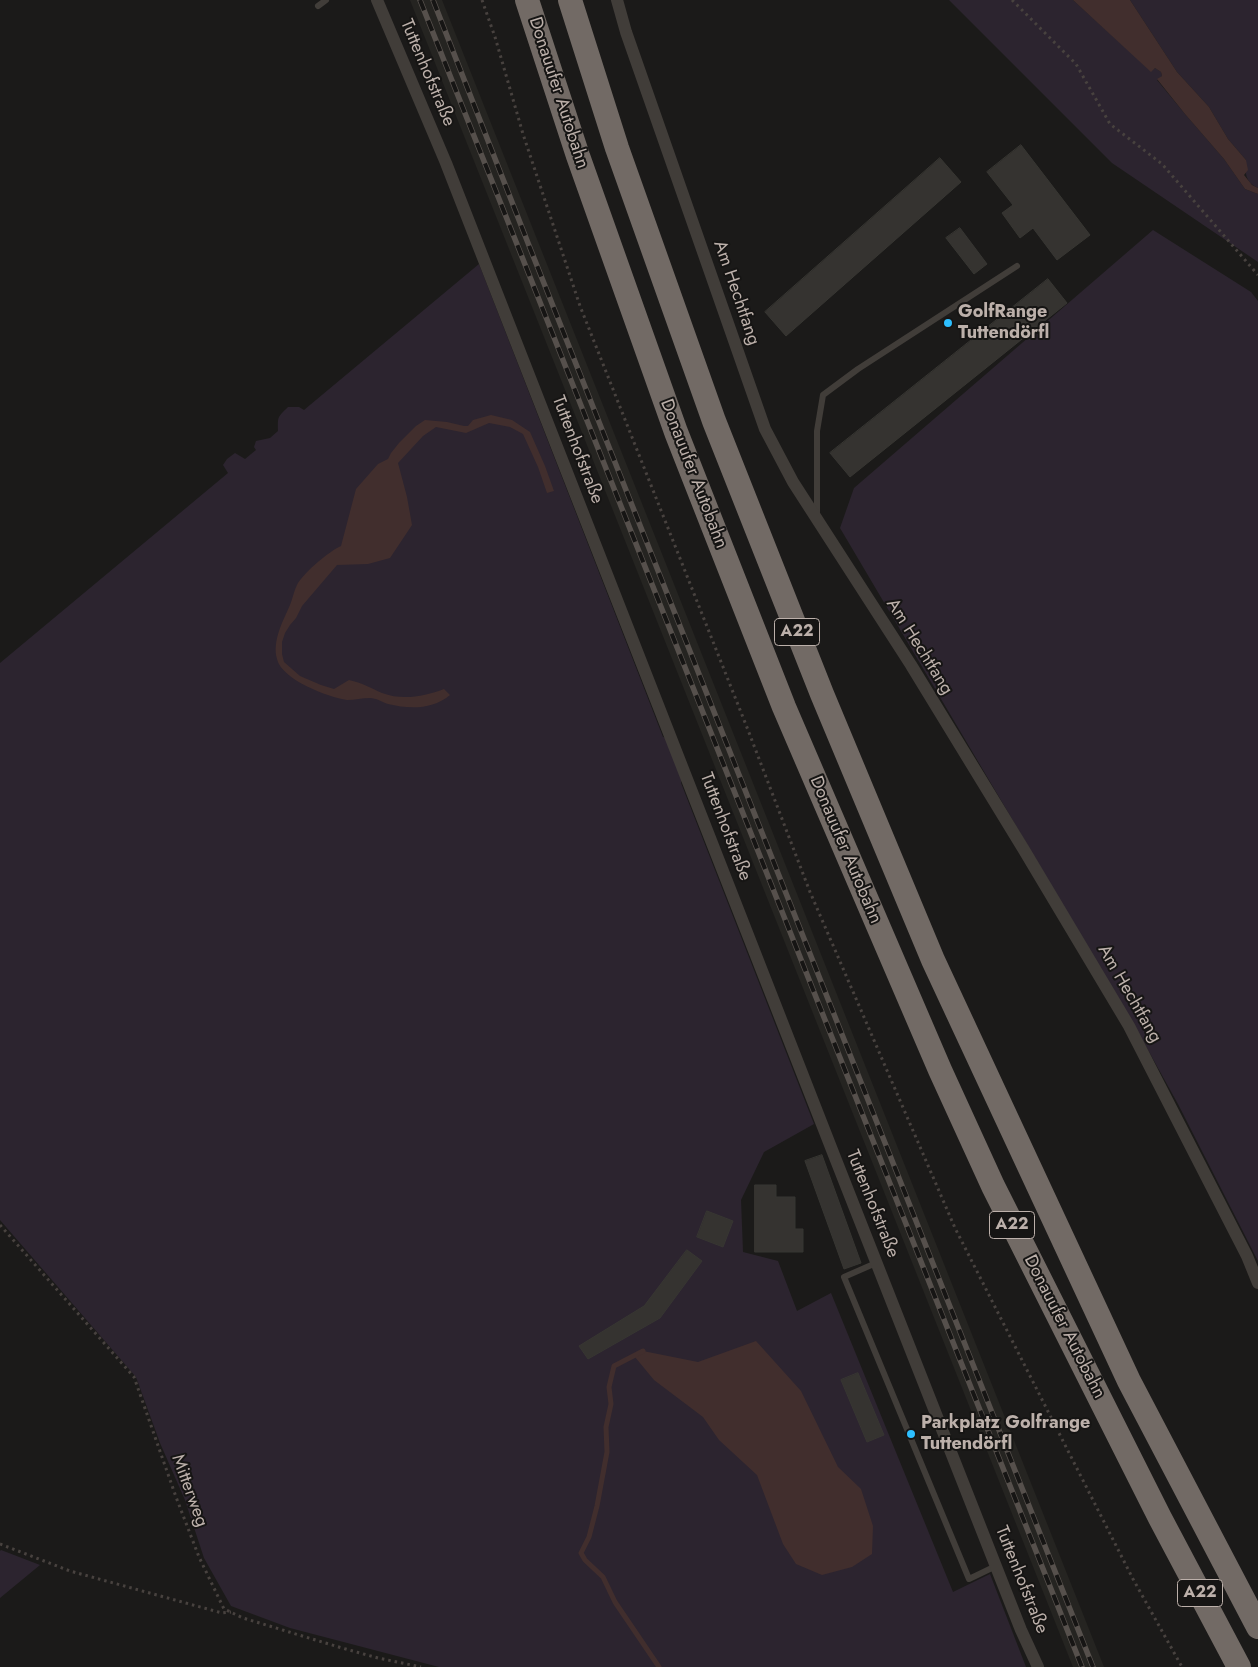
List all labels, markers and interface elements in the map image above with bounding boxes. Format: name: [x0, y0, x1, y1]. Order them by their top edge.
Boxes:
street label: Donauufer Autobahn: [523, 15, 593, 171]
street label: Tuttenhofstraße: [395, 16, 459, 130]
street label: Am Hechtfang: [708, 238, 764, 348]
place label: GolfRange Tuttendörfl: [958, 302, 1049, 344]
marker: GolfRange Tuttendörfl: [942, 317, 954, 329]
street label: Tuttenhofstraße: [546, 393, 608, 507]
street label: Donauufer Autobahn: [655, 396, 731, 552]
street label: Am Hechtfang: [881, 595, 957, 699]
road number: A22: [774, 618, 820, 646]
street label: Tuttenhofstraße: [694, 770, 756, 884]
street label: Donauufer Autobahn: [804, 773, 886, 927]
street label: Am Hechtfang: [1092, 941, 1166, 1047]
street label: Tuttenhofstraße: [841, 1147, 903, 1261]
road number: A22: [990, 1212, 1034, 1238]
street label: Donauufer Autobahn: [1019, 1252, 1109, 1402]
place label: Parkplatz Golfrange Tuttendörfl: [921, 1413, 1090, 1456]
marker: Parkplatz Golfrange Tuttendörfl: [905, 1428, 917, 1440]
street label: Mitterweg: [166, 1452, 212, 1530]
street label: Tuttenhofstraße: [990, 1523, 1052, 1637]
road number: A22: [1178, 1580, 1222, 1606]

